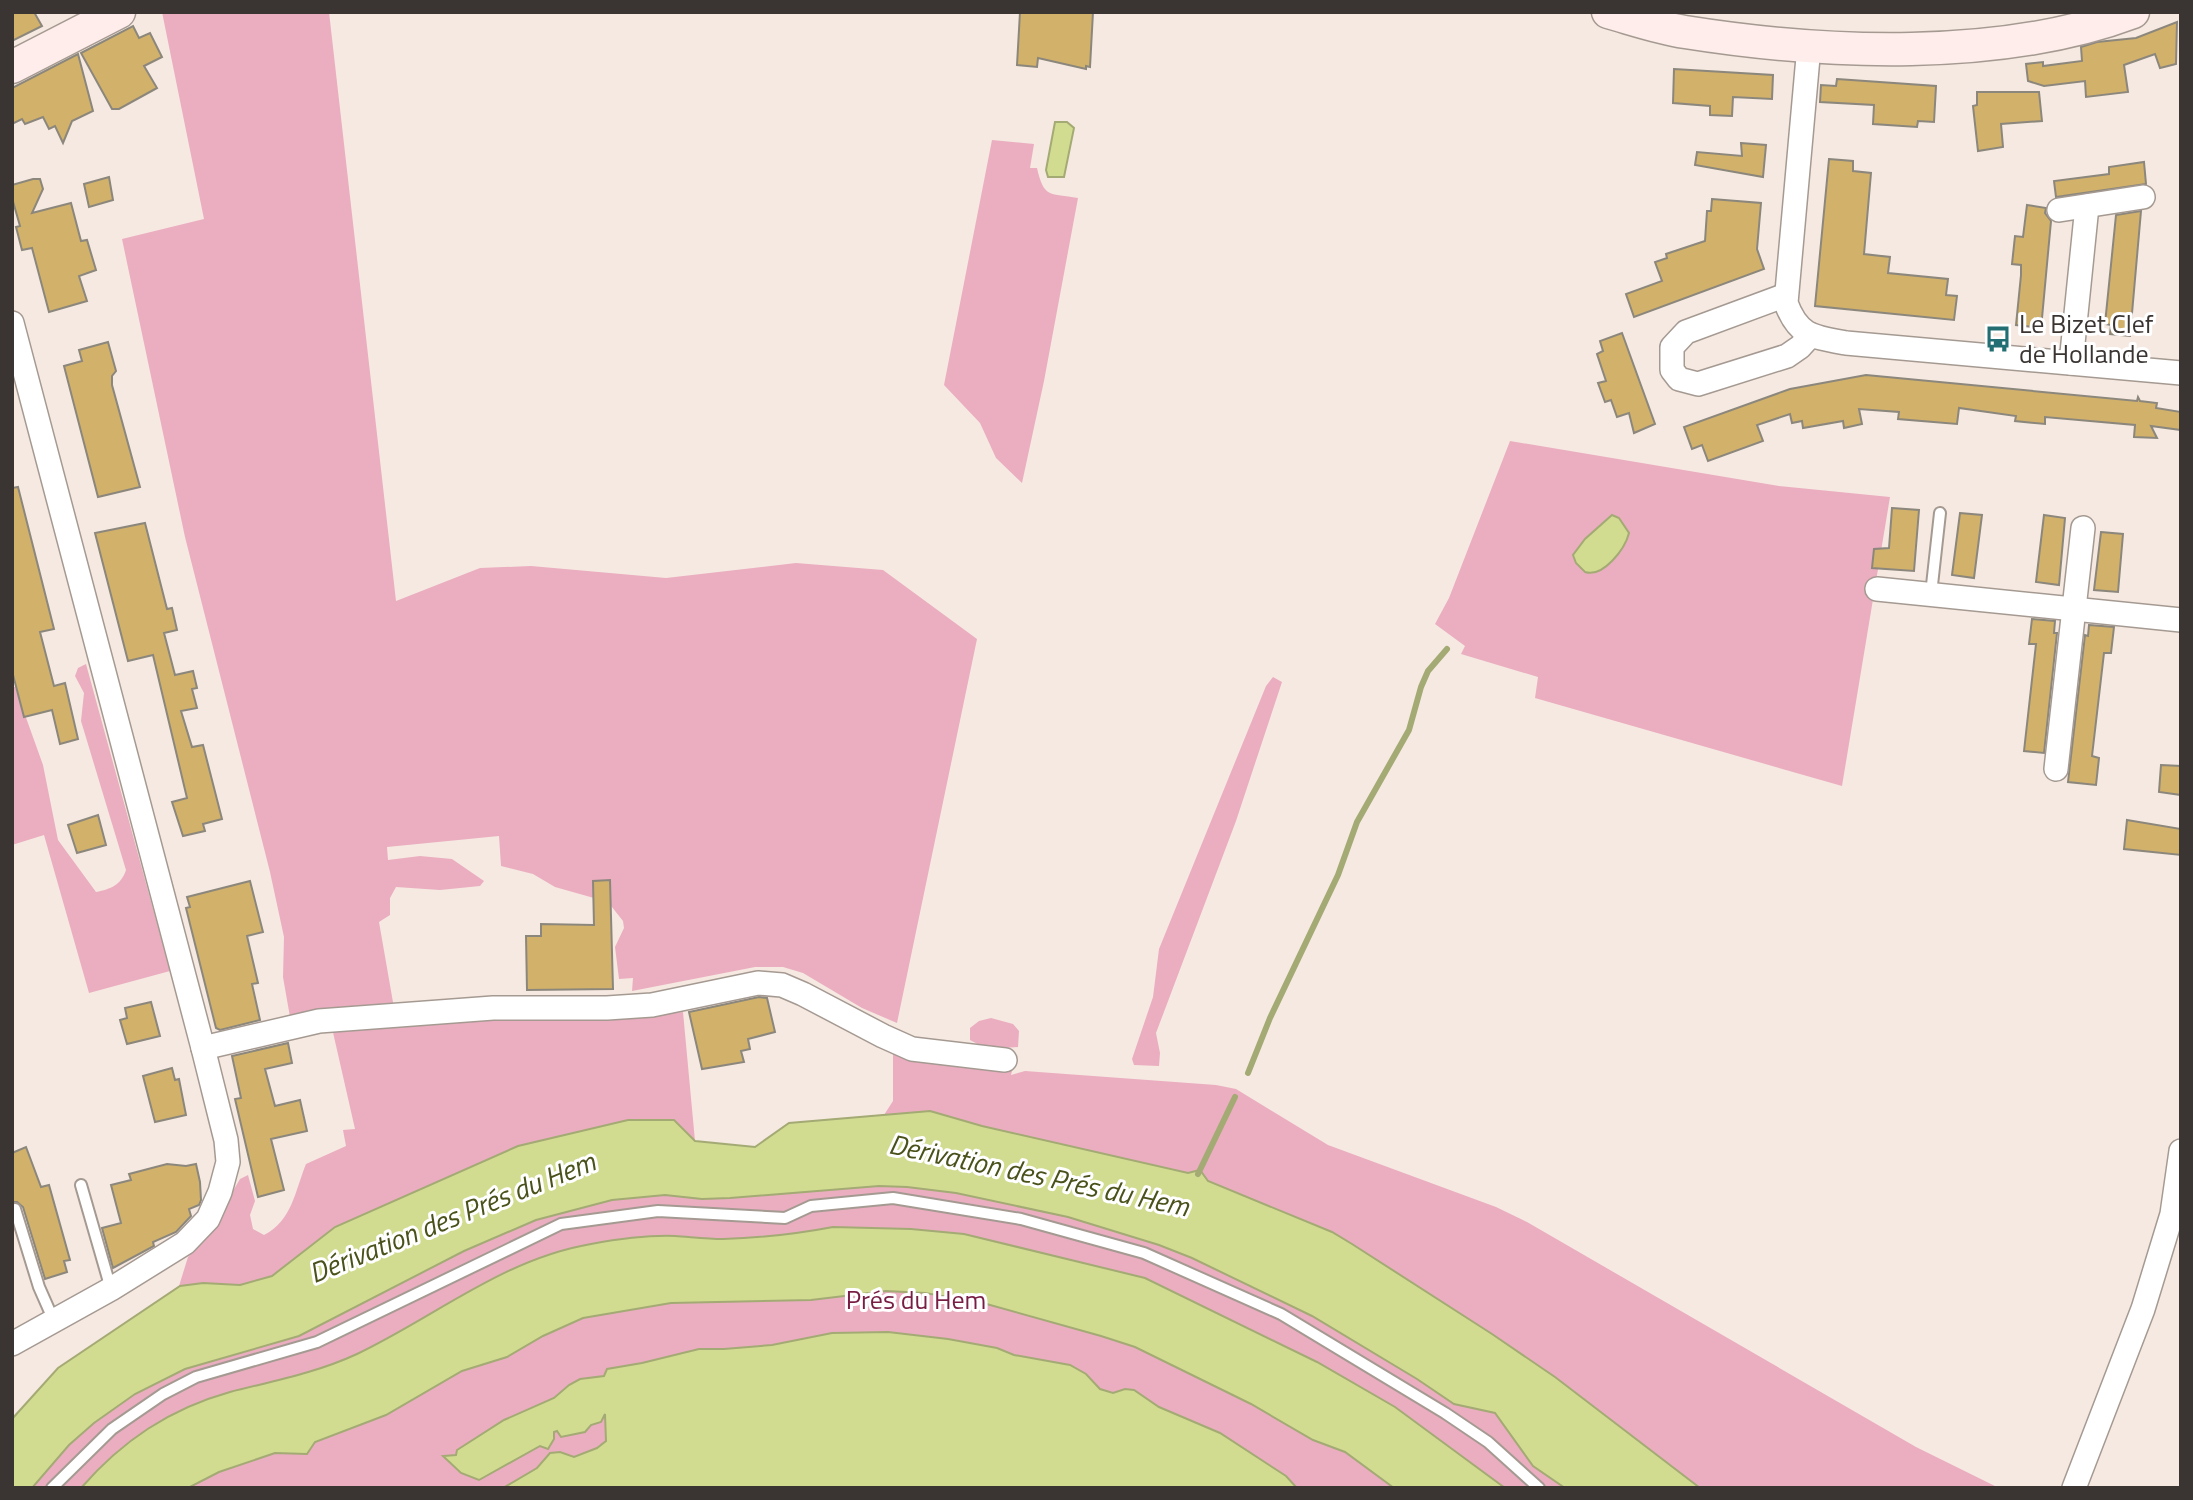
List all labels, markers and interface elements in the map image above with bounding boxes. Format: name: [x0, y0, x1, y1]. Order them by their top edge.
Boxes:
place label: Le Bizet Clef de Hollande: [2019, 304, 2154, 373]
bus stop icon: Le Bizet Clef de Hollande: [1983, 324, 2013, 354]
water label: Dérivation des Prés du Hem: [885, 1122, 1194, 1228]
water label: Dérivation des Prés du Hem: [302, 1139, 603, 1294]
park label: Prés du Hem: [846, 1280, 986, 1319]

